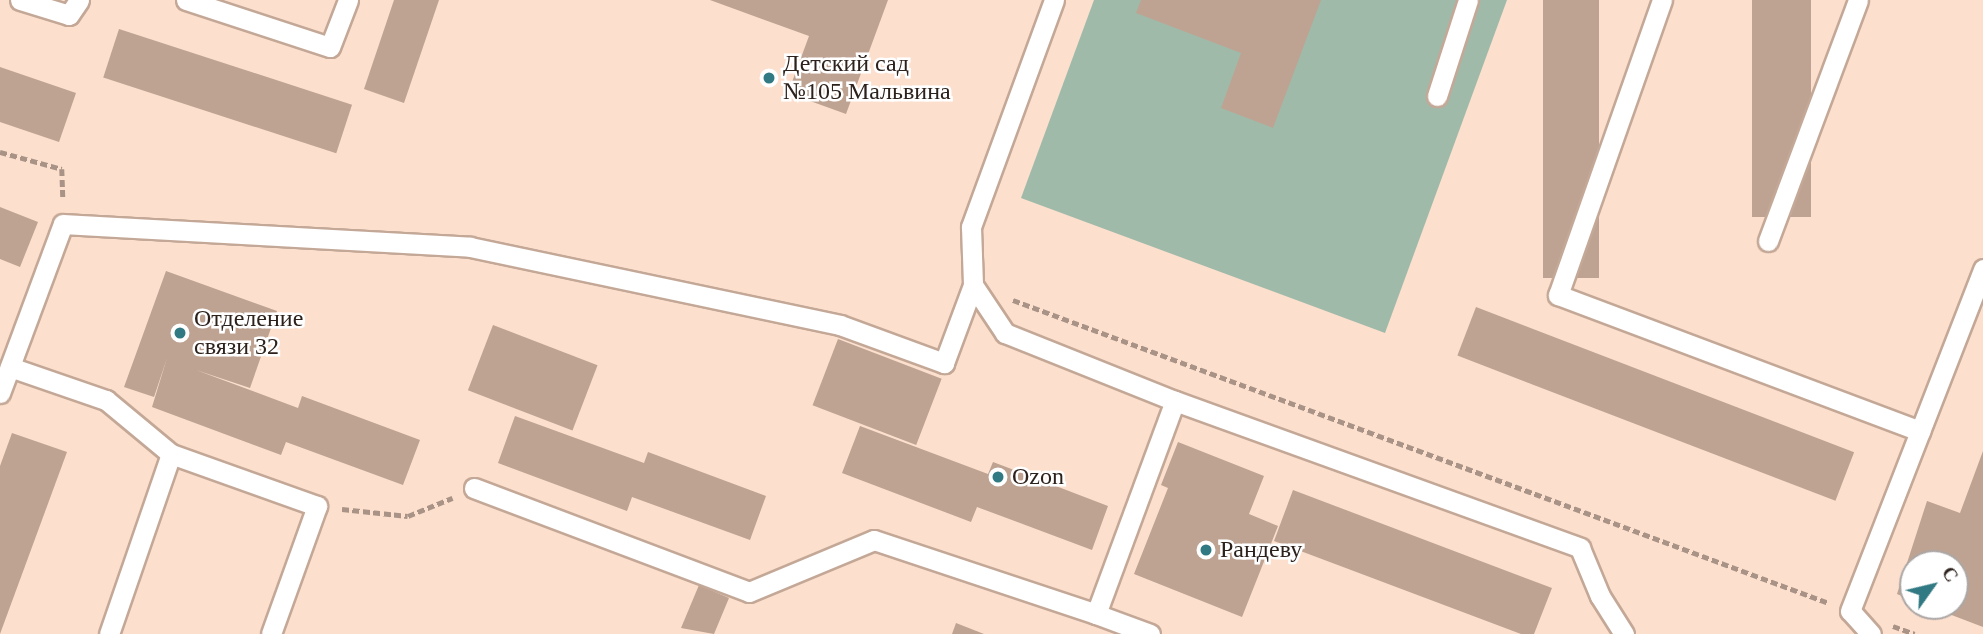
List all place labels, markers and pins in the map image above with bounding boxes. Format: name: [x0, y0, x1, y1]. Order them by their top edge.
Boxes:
place label: Детский сад №105 Мальвина: [783, 50, 951, 106]
marker: Детский сад №105 Мальвина: [761, 70, 777, 86]
place label: Отделение связи 32: [194, 305, 303, 361]
marker: Отделение связи 32: [172, 325, 188, 341]
place label: Ozon: [1012, 463, 1064, 491]
marker: Ozon: [990, 469, 1006, 485]
place label: Рандеву: [1220, 536, 1302, 564]
marker: Рандеву: [1198, 542, 1214, 558]

